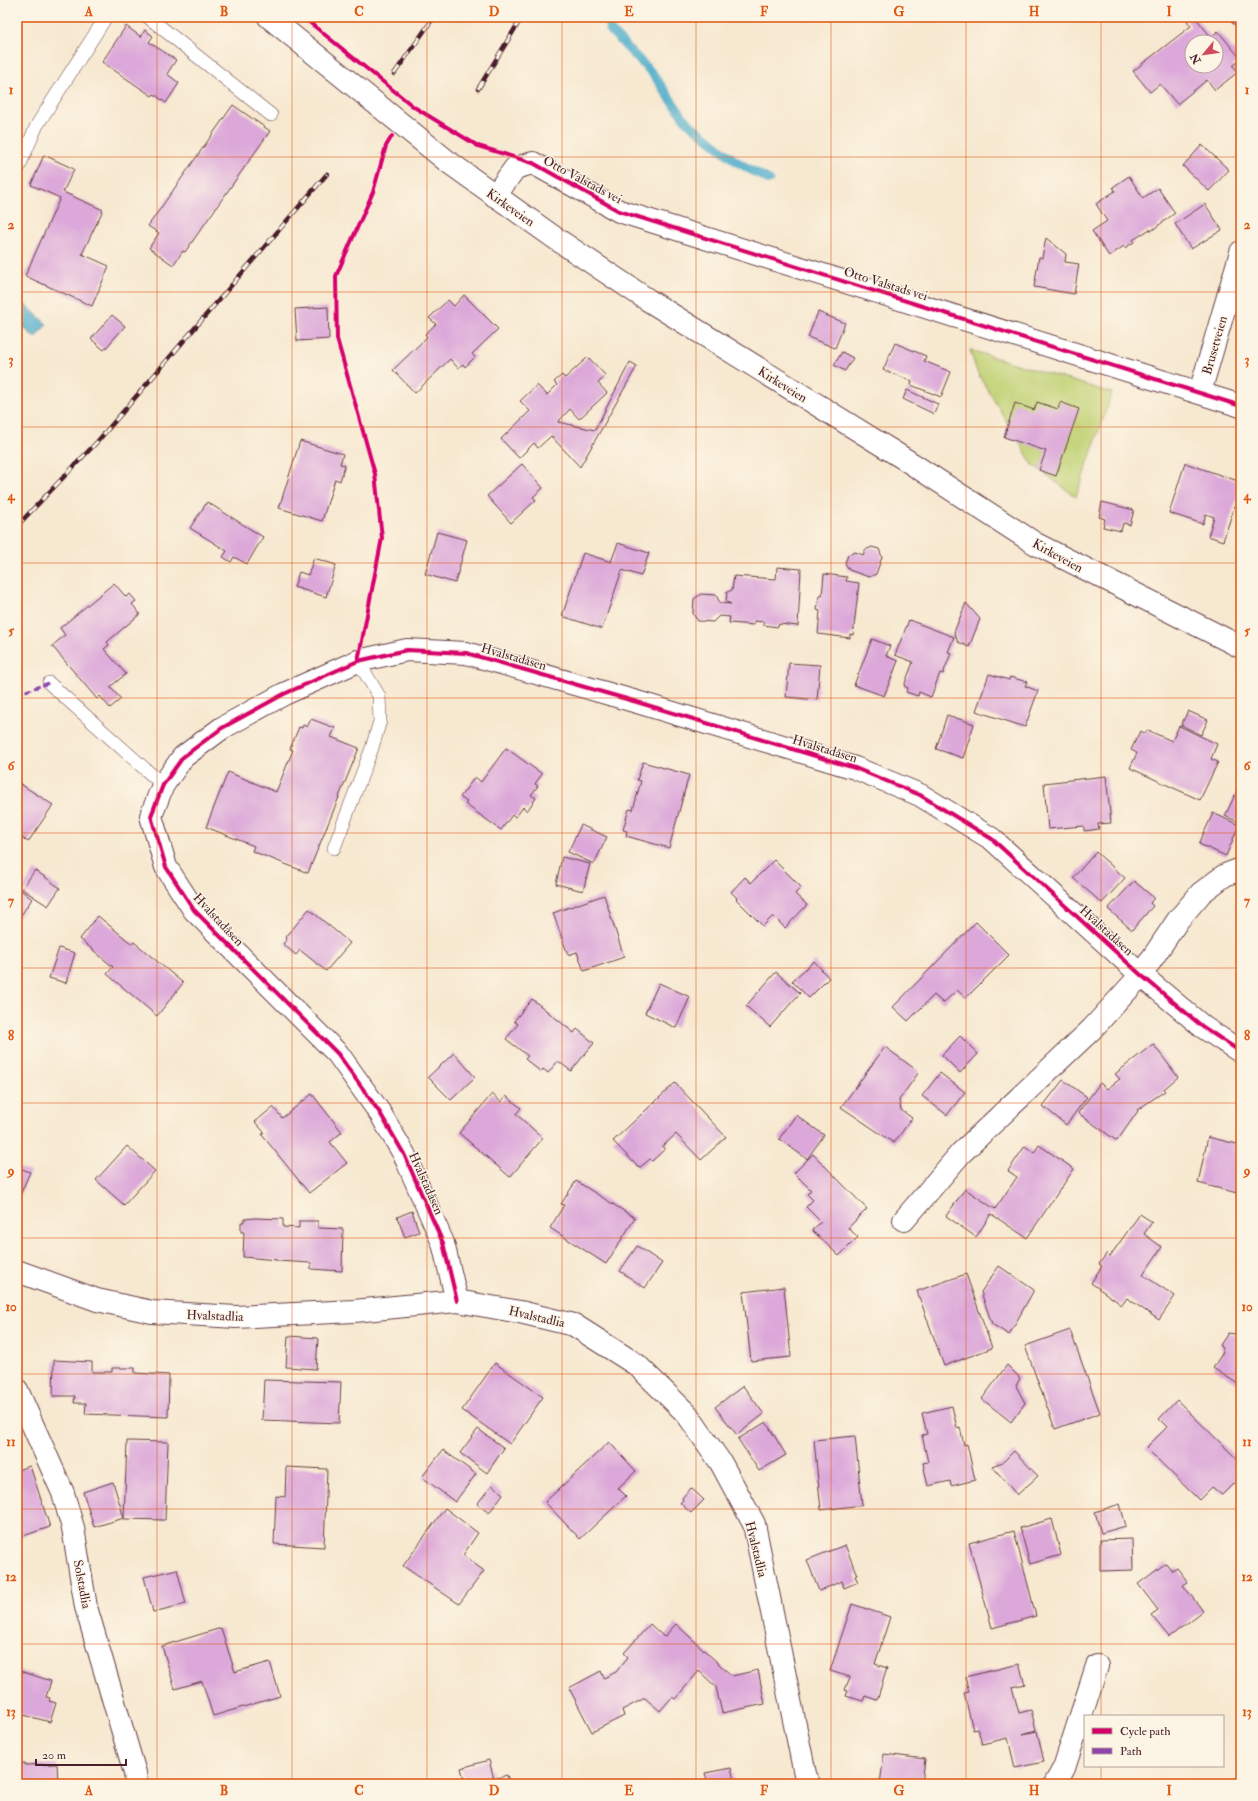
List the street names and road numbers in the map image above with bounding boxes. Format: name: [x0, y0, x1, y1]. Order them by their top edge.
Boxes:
street label: Otto Valstads vei: [540, 152, 625, 208]
street label: Kirkeveien: [483, 185, 538, 230]
street label: Otto Valstads vei: [842, 264, 930, 304]
street label: Brusetveien: [1199, 314, 1231, 377]
street label: Kirkeveien: [755, 363, 810, 406]
street label: Kirkeveien: [1029, 535, 1086, 576]
street label: Hvalstadåsen: [479, 640, 548, 674]
street label: Hvalstadåsen: [790, 731, 859, 766]
street label: Hvalstadåsen: [190, 890, 247, 950]
street label: Hvalstadåsen: [1076, 902, 1137, 959]
street label: Hvalstadåsen: [405, 1149, 447, 1218]
street label: Hvalstadlia: [507, 1303, 567, 1331]
street label: Hvalstadlia: [186, 1307, 245, 1325]
street label: Hvalstadlia: [741, 1520, 771, 1580]
street label: Solstadlia: [69, 1558, 95, 1611]

